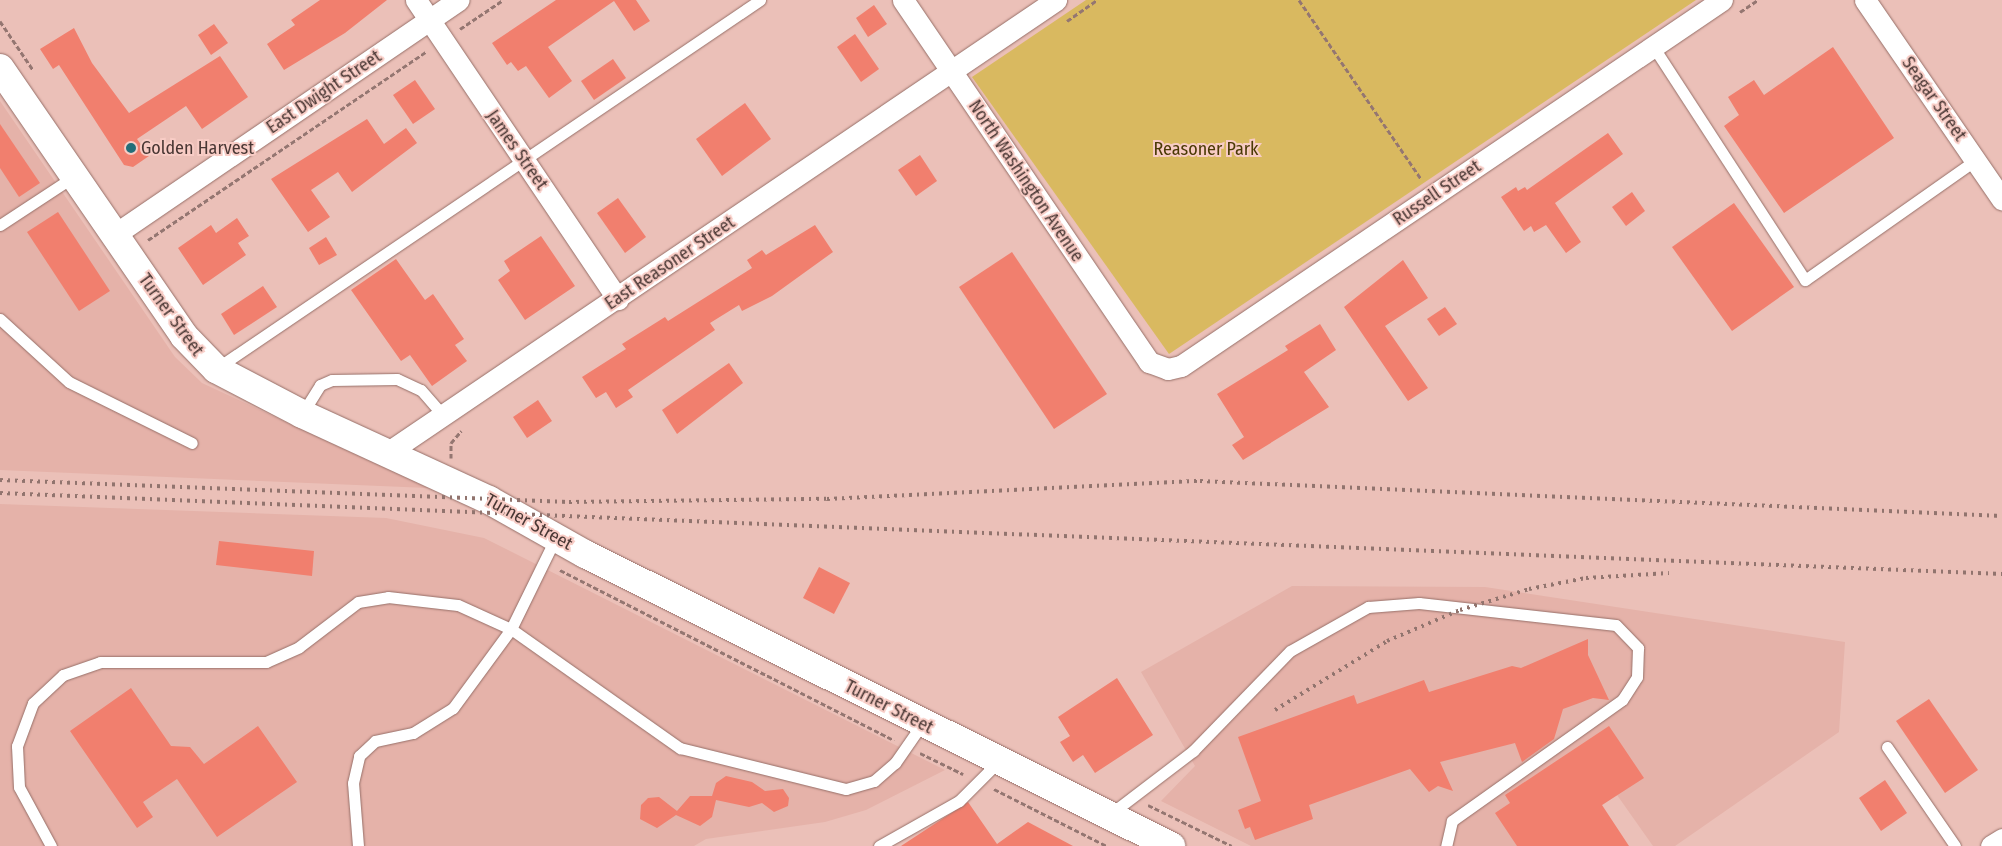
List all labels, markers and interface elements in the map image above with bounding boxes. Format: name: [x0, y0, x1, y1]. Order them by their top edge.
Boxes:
street label: East Dwight Street: [262, 46, 386, 138]
street label: Seagar Street: [1897, 53, 1971, 145]
street label: North Washington Avenue: [964, 96, 1088, 266]
street label: James Street: [482, 106, 552, 194]
place label: Golden Harvest: [141, 137, 254, 159]
park label: Reasoner Park: [1154, 138, 1258, 160]
marker: Golden Harvest: [125, 142, 137, 154]
street label: Russell Street: [1389, 156, 1485, 230]
street label: East Reasoner Street: [601, 212, 739, 314]
street label: Turner Street: [134, 270, 208, 360]
street label: Turner Street: [482, 489, 576, 555]
street label: Turner Street: [841, 675, 937, 739]

